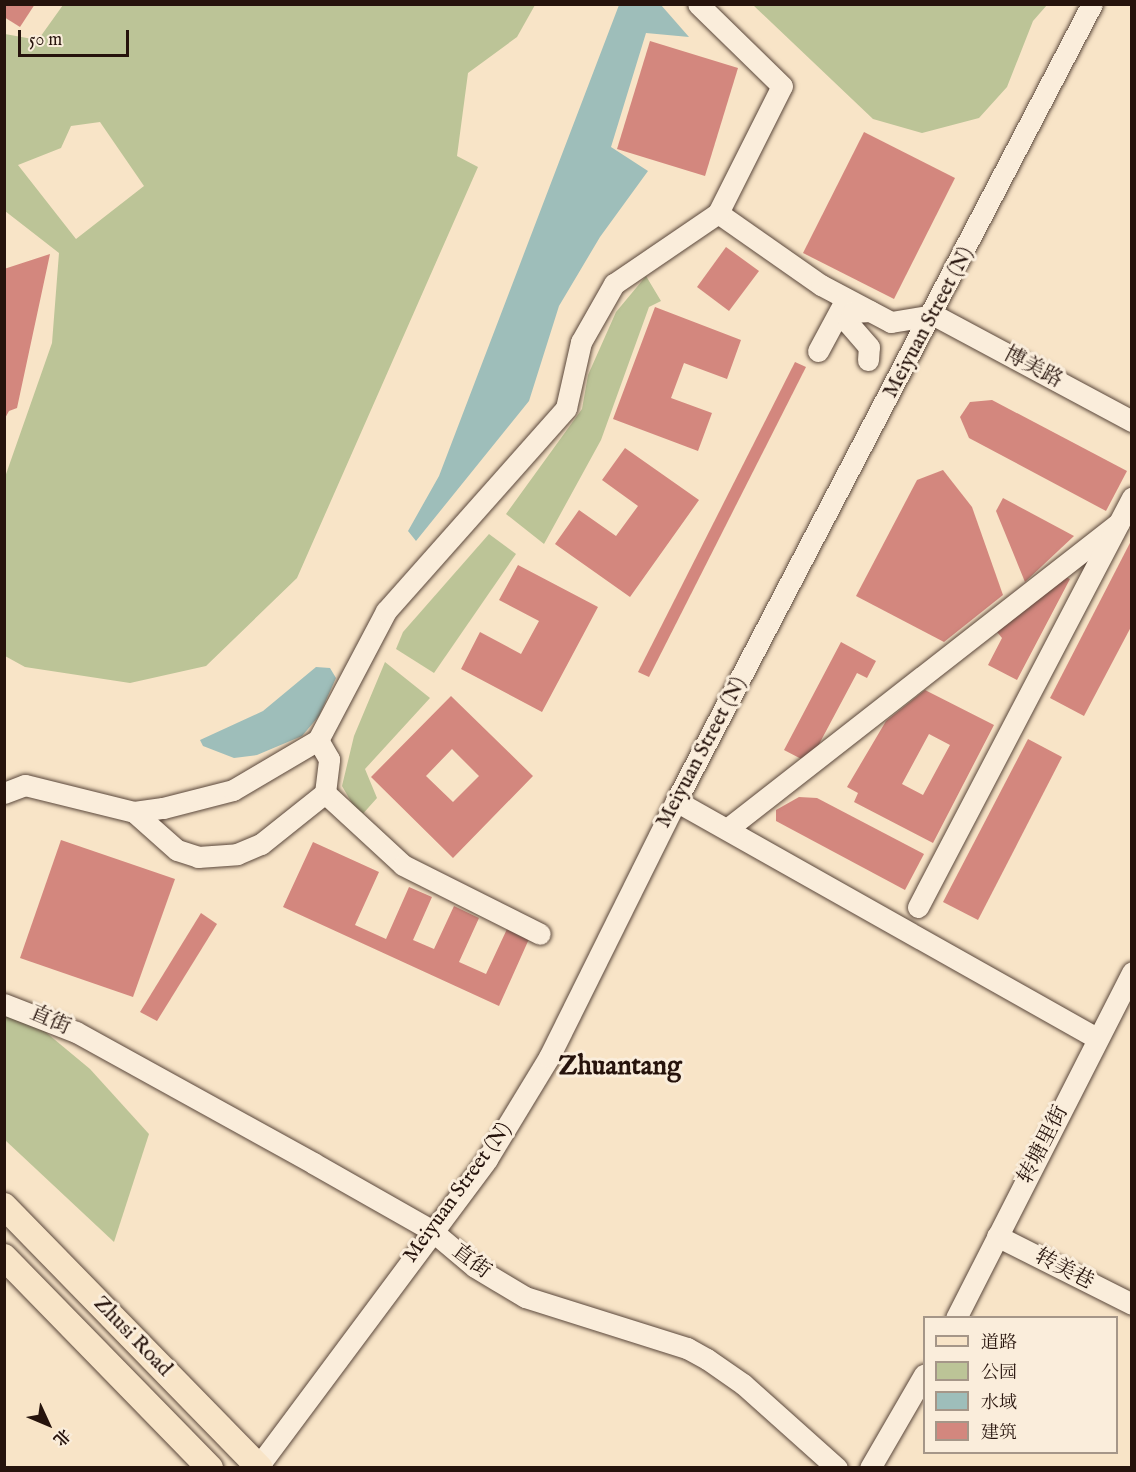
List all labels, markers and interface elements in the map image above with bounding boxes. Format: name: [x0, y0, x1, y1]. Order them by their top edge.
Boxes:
scale bar: [21, 18, 132, 56]
text: 50 m: [29, 29, 62, 52]
street label: Meiyuan Street (N): [879, 243, 979, 403]
street label: 博美路: [999, 342, 1067, 394]
street label: Meiyuan Street (N): [652, 673, 752, 833]
street label: 直街: [26, 1001, 74, 1041]
district label: Zhuantang: [558, 1052, 682, 1084]
street label: 转塘里街: [1014, 1102, 1074, 1188]
street label: Meiyuan Street (N): [399, 1118, 517, 1268]
street label: 直街: [447, 1239, 495, 1285]
street label: 转美巷: [1030, 1244, 1098, 1296]
street label: Zhusi Road: [88, 1292, 176, 1382]
legend: [923, 1316, 1118, 1454]
text: 道路: [981, 1332, 1017, 1355]
text: 公园: [981, 1362, 1017, 1385]
text: 水域: [981, 1392, 1017, 1415]
north arrow: [18, 1394, 78, 1454]
text: 建筑: [981, 1422, 1017, 1445]
text: 北: [48, 1424, 74, 1449]

